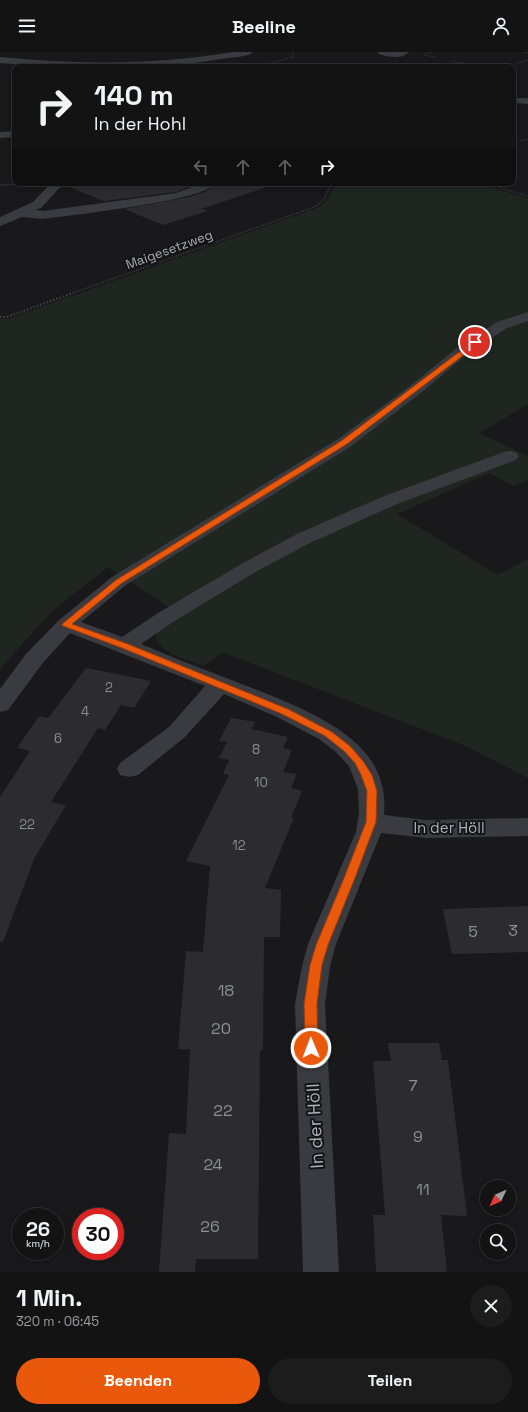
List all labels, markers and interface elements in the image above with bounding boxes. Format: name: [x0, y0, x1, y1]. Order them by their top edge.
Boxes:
icon: menu: [16, 15, 38, 37]
text: Beeline: [232, 15, 296, 38]
icon: person: [490, 15, 512, 37]
text: 140 m: [94, 77, 174, 113]
icon: right: [28, 80, 80, 132]
text: In der Hohl: [94, 112, 186, 135]
icon: left: [190, 156, 212, 178]
icon: ahead: [232, 156, 254, 178]
icon: ahead: [274, 156, 296, 178]
icon: right: [316, 156, 338, 178]
street label: Maigesetzweg: [123, 226, 215, 273]
pin: [458, 325, 492, 359]
icon: arrive: [464, 331, 486, 353]
house number: 2: [105, 679, 113, 696]
house number: 4: [81, 703, 89, 720]
house number: 6: [54, 730, 62, 747]
house number: 8: [252, 741, 260, 758]
house number: 10: [254, 774, 268, 791]
house number: 22: [19, 816, 35, 833]
street label: In der Höll: [413, 818, 485, 837]
house number: 12: [232, 837, 246, 854]
house number: 3: [508, 920, 518, 941]
house number: 5: [468, 921, 478, 942]
house number: 18: [218, 980, 234, 1001]
house number: 20: [211, 1018, 231, 1039]
position arrow: [290, 1027, 332, 1069]
house number: 7: [408, 1075, 418, 1096]
street label: In der Höll: [301, 1083, 328, 1169]
house number: 22: [213, 1100, 233, 1121]
house number: 9: [413, 1126, 423, 1147]
house number: 24: [203, 1154, 223, 1175]
house number: 11: [416, 1179, 430, 1200]
north arrow: [480, 1180, 516, 1216]
map controls: [480, 1180, 516, 1260]
speed limit sign: 30: [72, 1208, 124, 1260]
text: 26: [26, 1216, 50, 1242]
house number: 26: [200, 1216, 220, 1237]
button: search: [480, 1224, 516, 1260]
text: km/h: [26, 1237, 50, 1250]
text: 1 Min.: [16, 1282, 82, 1313]
button: close: [470, 1285, 512, 1327]
text: 320 m · 06:45: [16, 1313, 99, 1330]
button: Beenden: [16, 1358, 260, 1404]
button: Teilen: [268, 1358, 512, 1404]

